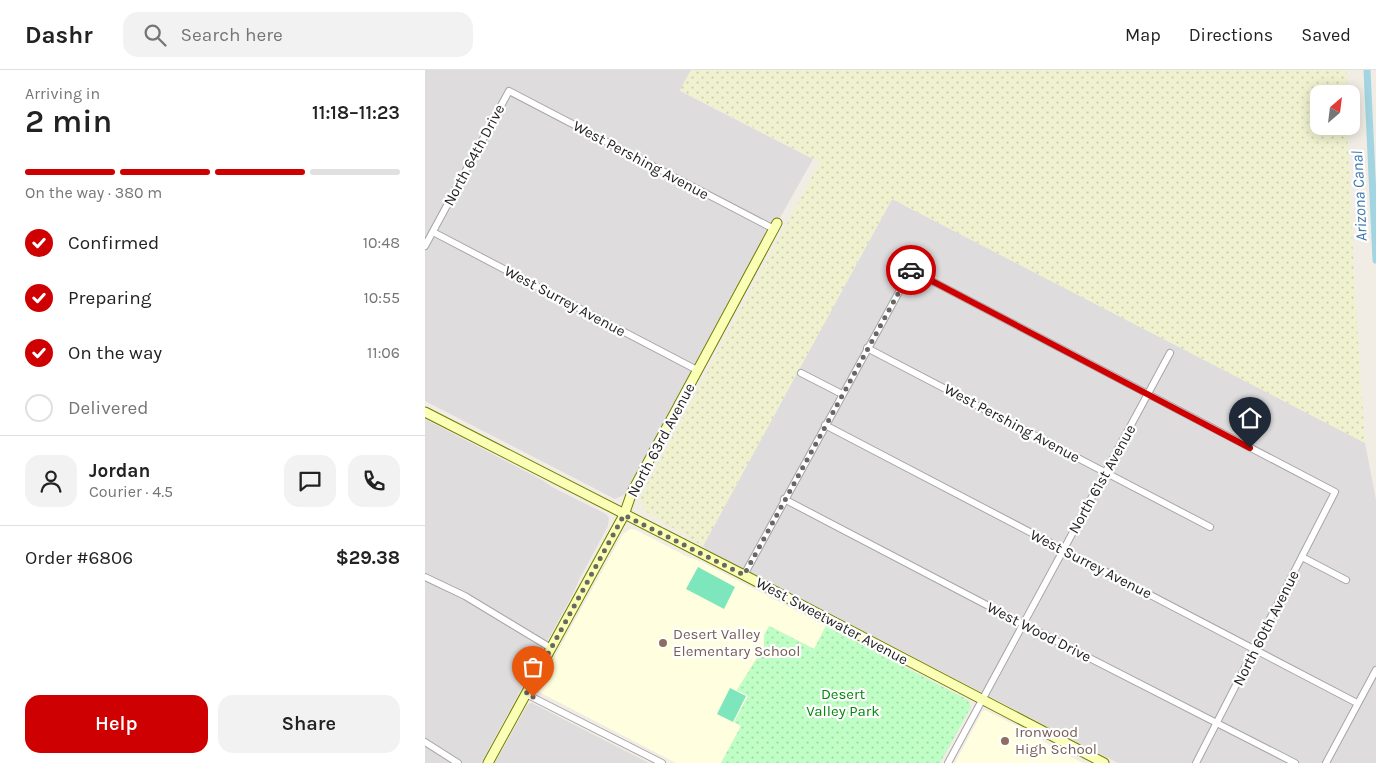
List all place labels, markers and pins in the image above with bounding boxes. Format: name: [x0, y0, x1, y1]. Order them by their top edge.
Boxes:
pin: [1229, 397, 1271, 448]
place label: Desert Valley Elementary School: [673, 625, 800, 660]
marker: Desert Valley Elementary School: [657, 637, 669, 649]
pin: [512, 646, 554, 697]
place label: Ironwood High School: [1015, 723, 1097, 758]
marker: Ironwood High School: [999, 735, 1011, 747]

